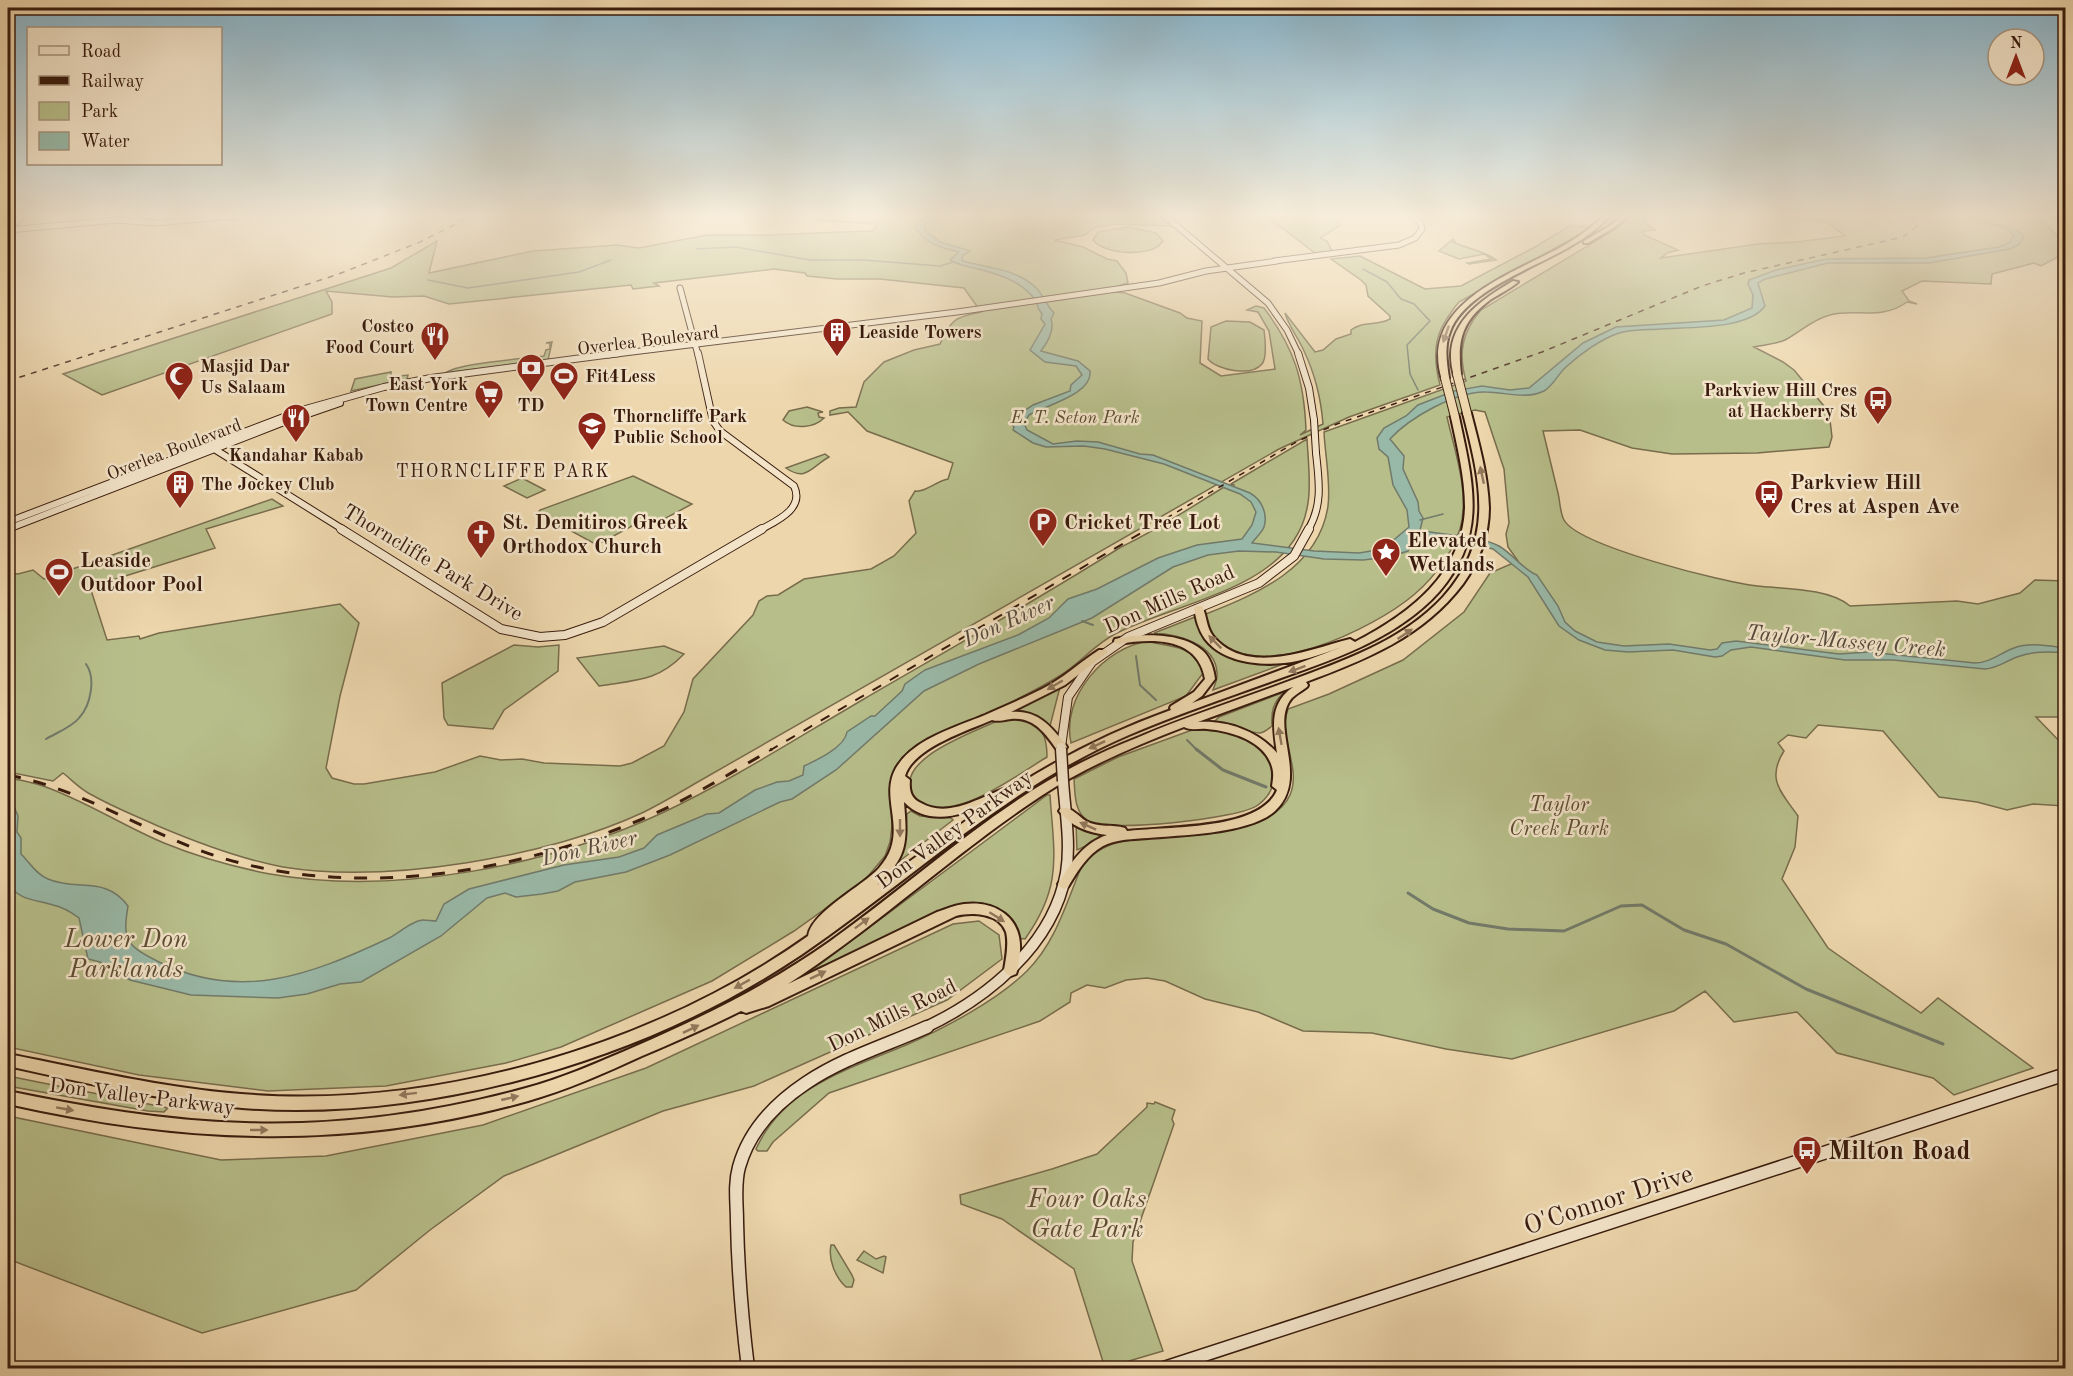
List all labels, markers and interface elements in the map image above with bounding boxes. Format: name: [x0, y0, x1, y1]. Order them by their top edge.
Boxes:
legend: [27, 27, 222, 165]
north arrow: [1986, 27, 2046, 87]
text: N: [2010, 36, 2023, 52]
text: Road: [81, 43, 121, 61]
text: Railway: [81, 73, 144, 91]
text: Park: [81, 103, 118, 121]
text: Water: [81, 133, 130, 151]
building icon: Leaside Towers: [821, 316, 853, 358]
place label: Costco Food Court: [325, 318, 414, 357]
restaurant icon: Costco Food Court: [419, 320, 451, 362]
street label: Overlea Boulevard: [576, 323, 720, 359]
place label: Leaside Towers: [858, 324, 982, 342]
one-way arrow: [1441, 326, 1451, 344]
bank icon: TD: [515, 352, 547, 394]
place label: Masjid Dar Us Salaam: [200, 358, 290, 397]
mosque icon: Masjid Dar Us Salaam: [163, 360, 195, 402]
sports icon: Fit4Less: [548, 360, 580, 402]
place label: Fit4Less: [585, 368, 656, 386]
place label: East York Town Centre: [365, 376, 468, 415]
supermarket icon: East York Town Centre: [473, 378, 505, 420]
place label: Parkview Hill Cres at Hackberry St: [1704, 382, 1857, 421]
bus stop icon: Parkview Hill Cres at Hackberry St: [1862, 384, 1894, 426]
place label: TD: [517, 397, 545, 415]
restaurant icon: Kandahar Kabab: [280, 402, 312, 444]
place label: Thorncliffe Park Public School: [613, 408, 747, 447]
park label: E. T. Seton Park: [1009, 409, 1140, 427]
school or university icon: Thorncliffe Park Public School: [576, 410, 608, 452]
street label: Overlea Boulevard: [104, 416, 244, 484]
place label: Kandahar Kabab: [228, 447, 364, 465]
district label: THORNCLIFFE PARK: [396, 463, 610, 481]
one-way arrow: [1477, 466, 1486, 485]
building icon: The Jockey Club: [164, 468, 196, 510]
place label: Parkview Hill Cres at Aspen Ave: [1790, 473, 1960, 518]
place label: The Jockey Club: [201, 476, 335, 494]
bus stop icon: Parkview Hill Cres at Aspen Ave: [1753, 478, 1785, 520]
street label: Thorncliffe Park Drive: [338, 501, 526, 625]
parking icon: Cricket Tree Lot: [1027, 506, 1059, 548]
place label: St. Demitiros Greek Orthodox Church: [502, 513, 688, 558]
place label: Cricket Tree Lot: [1064, 513, 1221, 534]
church icon: St. Demitiros Greek Orthodox Church: [465, 518, 497, 560]
place label: Elevated Wetlands: [1407, 531, 1494, 576]
place icon: Elevated Wetlands: [1370, 536, 1402, 578]
place label: Leaside Outdoor Pool: [80, 551, 203, 596]
sports icon: Leaside Outdoor Pool: [43, 556, 75, 598]
street label: Don Mills Road: [1101, 562, 1238, 639]
water label: Don River: [959, 592, 1058, 652]
water label: Taylor-Massey Creek: [1745, 622, 1947, 662]
one-way arrow: [1396, 628, 1413, 639]
one-way arrow: [1208, 635, 1222, 650]
one-way arrow: [1288, 664, 1306, 674]
one-way arrow: [1046, 680, 1063, 690]
one-way arrow: [1276, 726, 1285, 745]
one-way arrow: [1089, 741, 1106, 750]
street label: Don Valley Parkway: [873, 767, 1037, 894]
park label: Taylor Creek Park: [1509, 795, 1609, 840]
one-way arrow: [895, 819, 905, 838]
one-way arrow: [1079, 822, 1096, 831]
water label: Don River: [539, 827, 640, 871]
one-way arrow: [989, 912, 1005, 923]
one-way arrow: [855, 918, 870, 930]
park label: Lower Don Parklands: [63, 927, 188, 983]
one-way arrow: [810, 970, 827, 979]
street label: Don Mills Road: [825, 976, 960, 1057]
one-way arrow: [733, 979, 750, 989]
one-way arrow: [683, 1024, 700, 1033]
street label: Don Valley Parkway: [48, 1076, 236, 1119]
one-way arrow: [399, 1089, 418, 1099]
one-way arrow: [500, 1093, 519, 1102]
one-way arrow: [56, 1104, 75, 1113]
one-way arrow: [249, 1125, 268, 1135]
bus stop icon: Milton Road: [1791, 1134, 1823, 1176]
place label: Milton Road: [1828, 1139, 1970, 1165]
street label: O'Connor Drive: [1521, 1161, 1696, 1240]
park label: Four Oaks Gate Park: [1026, 1187, 1147, 1243]

